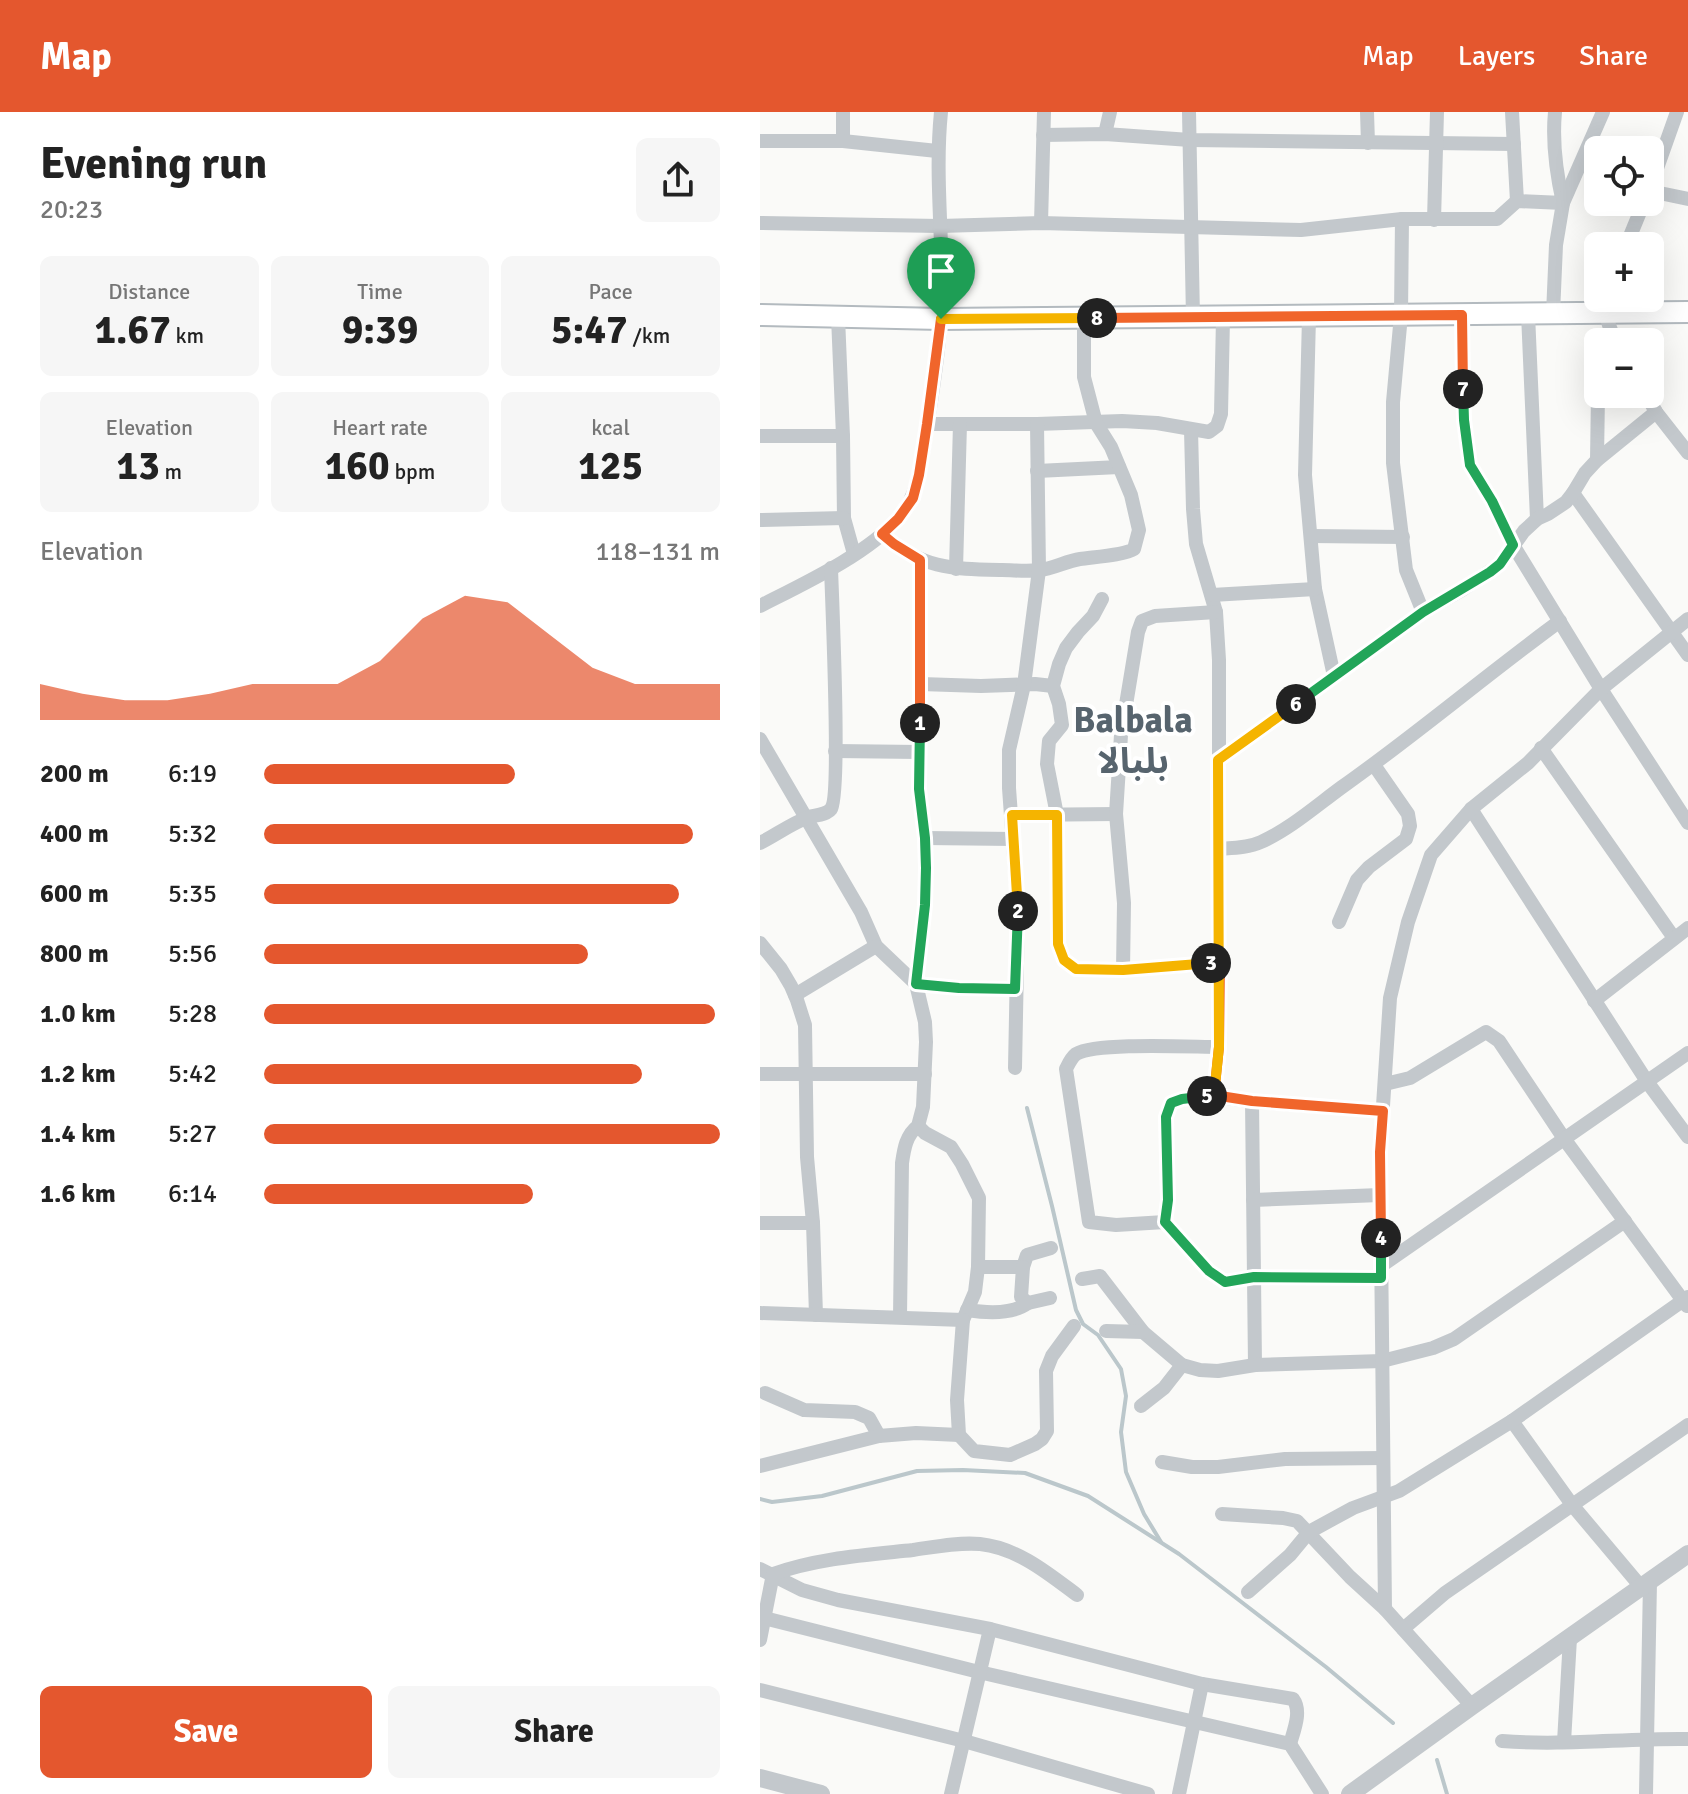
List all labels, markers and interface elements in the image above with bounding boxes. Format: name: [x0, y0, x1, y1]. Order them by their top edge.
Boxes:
text: Map: [40, 33, 112, 80]
text: Map: [1362, 39, 1414, 73]
text: Layers: [1458, 39, 1535, 73]
text: Share: [1579, 39, 1648, 73]
map controls: [1584, 136, 1664, 408]
button: locate: [1584, 136, 1664, 216]
text: Evening run: [40, 137, 267, 191]
button: share: [636, 138, 720, 222]
text: 20:23: [40, 194, 103, 226]
button: +: [1584, 232, 1664, 312]
pin: [907, 237, 975, 319]
icon: arrive: [919, 249, 963, 293]
text: Distance: [108, 278, 190, 305]
text: Time: [357, 278, 403, 305]
text: Pace: [589, 278, 633, 305]
pin: 8: [1077, 298, 1117, 338]
text: 8: [1091, 304, 1103, 331]
text: 1.67: [94, 305, 171, 355]
text: 9:39: [342, 305, 418, 355]
text: 5:47: [551, 305, 628, 355]
text: km: [171, 322, 204, 349]
text: /km: [628, 322, 670, 349]
button: −: [1584, 328, 1664, 408]
pin: 7: [1443, 369, 1483, 409]
text: 7: [1457, 375, 1469, 402]
text: Elevation: [106, 414, 193, 441]
text: Heart rate: [332, 414, 428, 441]
text: kcal: [591, 414, 630, 441]
text: 13: [117, 441, 160, 491]
text: 160: [325, 441, 390, 491]
text: 125: [578, 441, 643, 491]
text: m: [160, 458, 182, 485]
text: bpm: [390, 458, 435, 485]
text: Elevation: [40, 536, 144, 568]
text: 118–131 m: [596, 536, 720, 568]
pin: 6: [1276, 684, 1316, 724]
text: 6: [1290, 690, 1302, 717]
district label: Balbala بلبالا: [1073, 698, 1193, 784]
pin: 1: [900, 703, 940, 743]
text: 1: [914, 709, 926, 736]
text: 200 m: [40, 758, 109, 790]
text: 6:19: [168, 758, 217, 790]
text: 400 m: [40, 818, 109, 850]
text: 5:32: [168, 818, 217, 850]
text: 600 m: [40, 878, 109, 910]
text: 5:35: [168, 878, 217, 910]
pin: 2: [998, 891, 1038, 931]
text: 2: [1012, 897, 1024, 924]
text: 800 m: [40, 938, 109, 970]
text: 5:56: [168, 938, 217, 970]
pin: 3: [1191, 943, 1231, 983]
text: 3: [1205, 949, 1217, 976]
text: 1.0 km: [40, 998, 116, 1030]
text: 5:28: [168, 998, 217, 1030]
text: 1.2 km: [40, 1058, 116, 1090]
text: 5:42: [168, 1058, 217, 1090]
pin: 5: [1187, 1076, 1227, 1116]
text: 5: [1201, 1082, 1213, 1109]
text: 1.4 km: [40, 1118, 116, 1150]
text: 5:27: [168, 1118, 217, 1150]
text: 1.6 km: [40, 1178, 116, 1210]
text: 6:14: [168, 1178, 217, 1210]
pin: 4: [1361, 1218, 1401, 1258]
text: 4: [1375, 1224, 1387, 1251]
button: Save: [40, 1686, 372, 1778]
button: Share: [388, 1686, 720, 1778]

